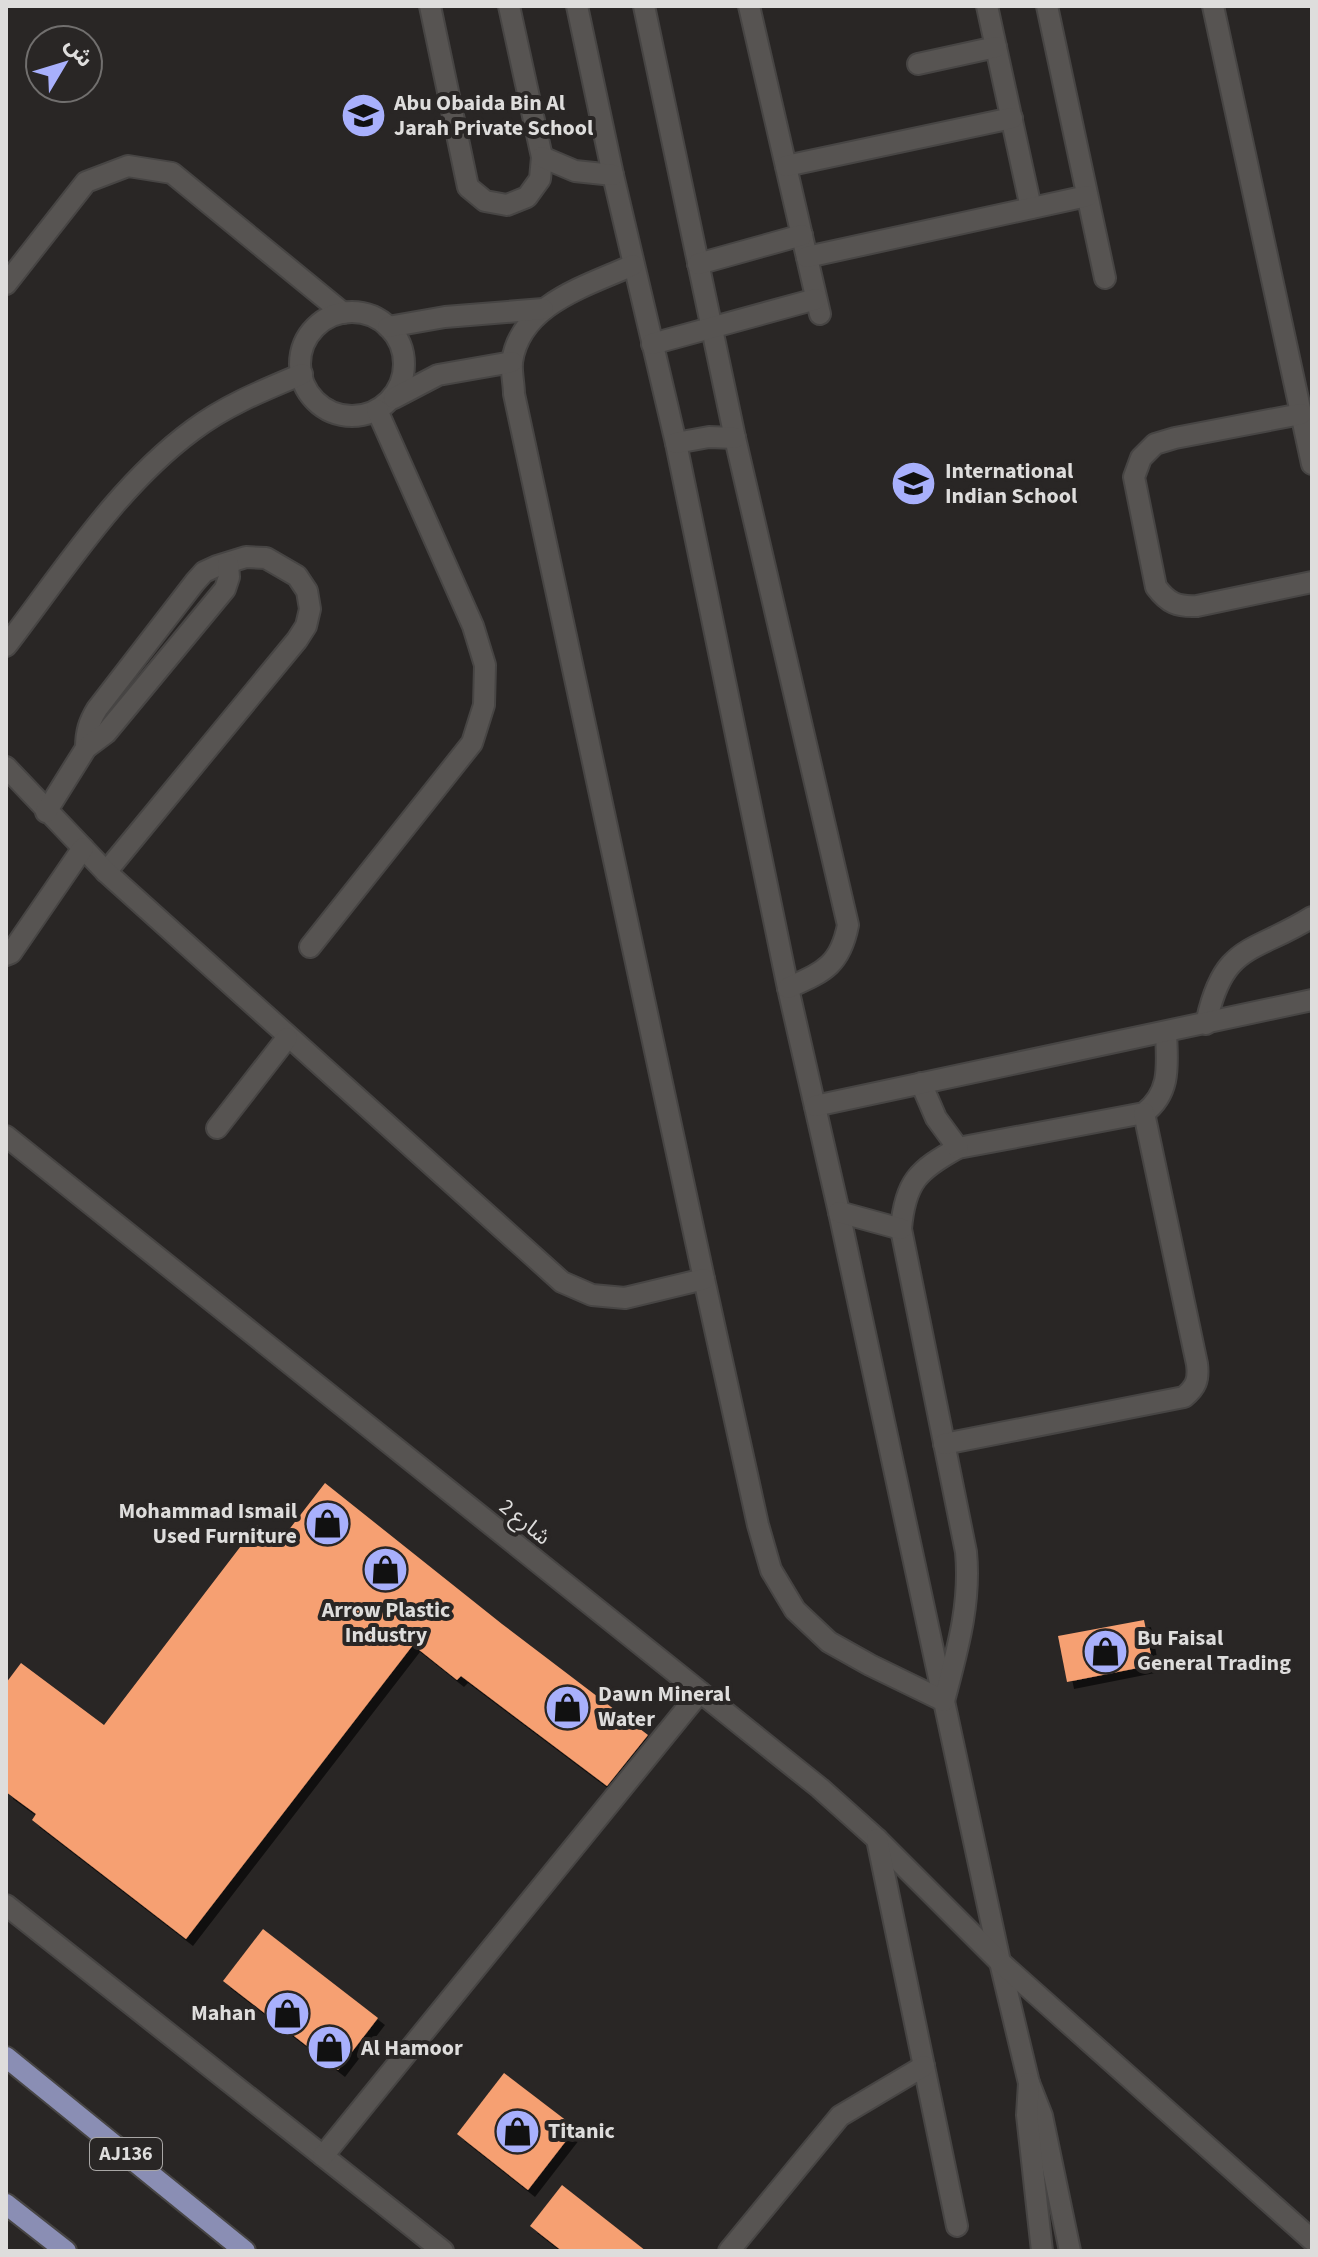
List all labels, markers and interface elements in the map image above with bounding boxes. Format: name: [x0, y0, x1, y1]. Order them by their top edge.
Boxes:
north arrow: [24, 24, 104, 104]
text: ش: [57, 31, 101, 74]
place label: Abu Obaida Bin Al Jarah Private School: [393, 87, 594, 144]
school or university icon: Abu Obaida Bin Al Jarah Private School: [339, 92, 387, 140]
place label: International Indian School: [945, 455, 1078, 512]
school or university icon: International Indian School: [890, 460, 938, 508]
street label: شارع 2: [492, 1491, 558, 1553]
place label: Mohammad Ismail Used Furniture: [118, 1495, 298, 1552]
shop icon: Mohammad Ismail Used Furniture: [304, 1500, 352, 1548]
shop icon: Arrow Plastic Industry: [362, 1545, 410, 1593]
place label: Arrow Plastic Industry: [321, 1594, 450, 1651]
place label: Bu Faisal General Trading: [1137, 1622, 1291, 1679]
shop icon: Bu Faisal General Trading: [1082, 1627, 1130, 1675]
place label: Dawn Mineral Water: [598, 1678, 731, 1735]
shop icon: Dawn Mineral Water: [543, 1683, 591, 1731]
shop icon: Mahan: [263, 1989, 311, 2037]
place label: Mahan: [191, 1997, 256, 2029]
shop icon: Al Hamoor: [306, 2024, 354, 2072]
place label: Al Hamoor: [360, 2032, 463, 2064]
shop icon: Titanic: [493, 2107, 541, 2155]
place label: Titanic: [548, 2115, 615, 2147]
road number: AJ136: [90, 2138, 162, 2170]

